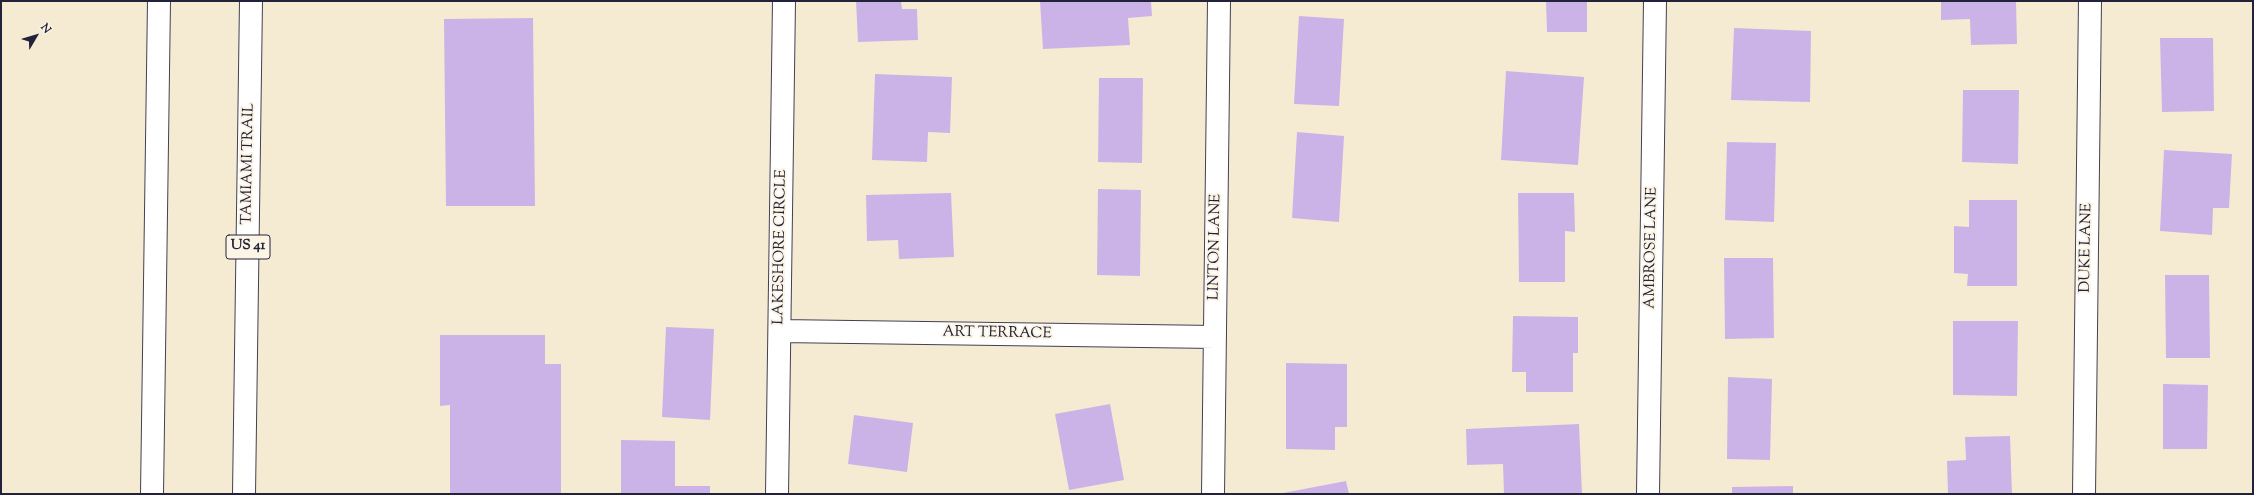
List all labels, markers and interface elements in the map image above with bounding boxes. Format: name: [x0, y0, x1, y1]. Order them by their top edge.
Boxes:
north arrow: [16, 16, 56, 56]
text: N: [36, 20, 54, 37]
street label: TAMIAMI TRAIL: [239, 103, 259, 225]
street label: LAKESHORE CIRCLE: [771, 169, 791, 325]
street label: AMBROSE LANE: [1642, 187, 1662, 309]
street label: LINTON LANE: [1206, 194, 1226, 300]
street label: DUKE LANE: [2077, 203, 2097, 293]
road number: US 41: [226, 235, 270, 259]
street label: ART TERRACE: [942, 324, 1052, 344]

